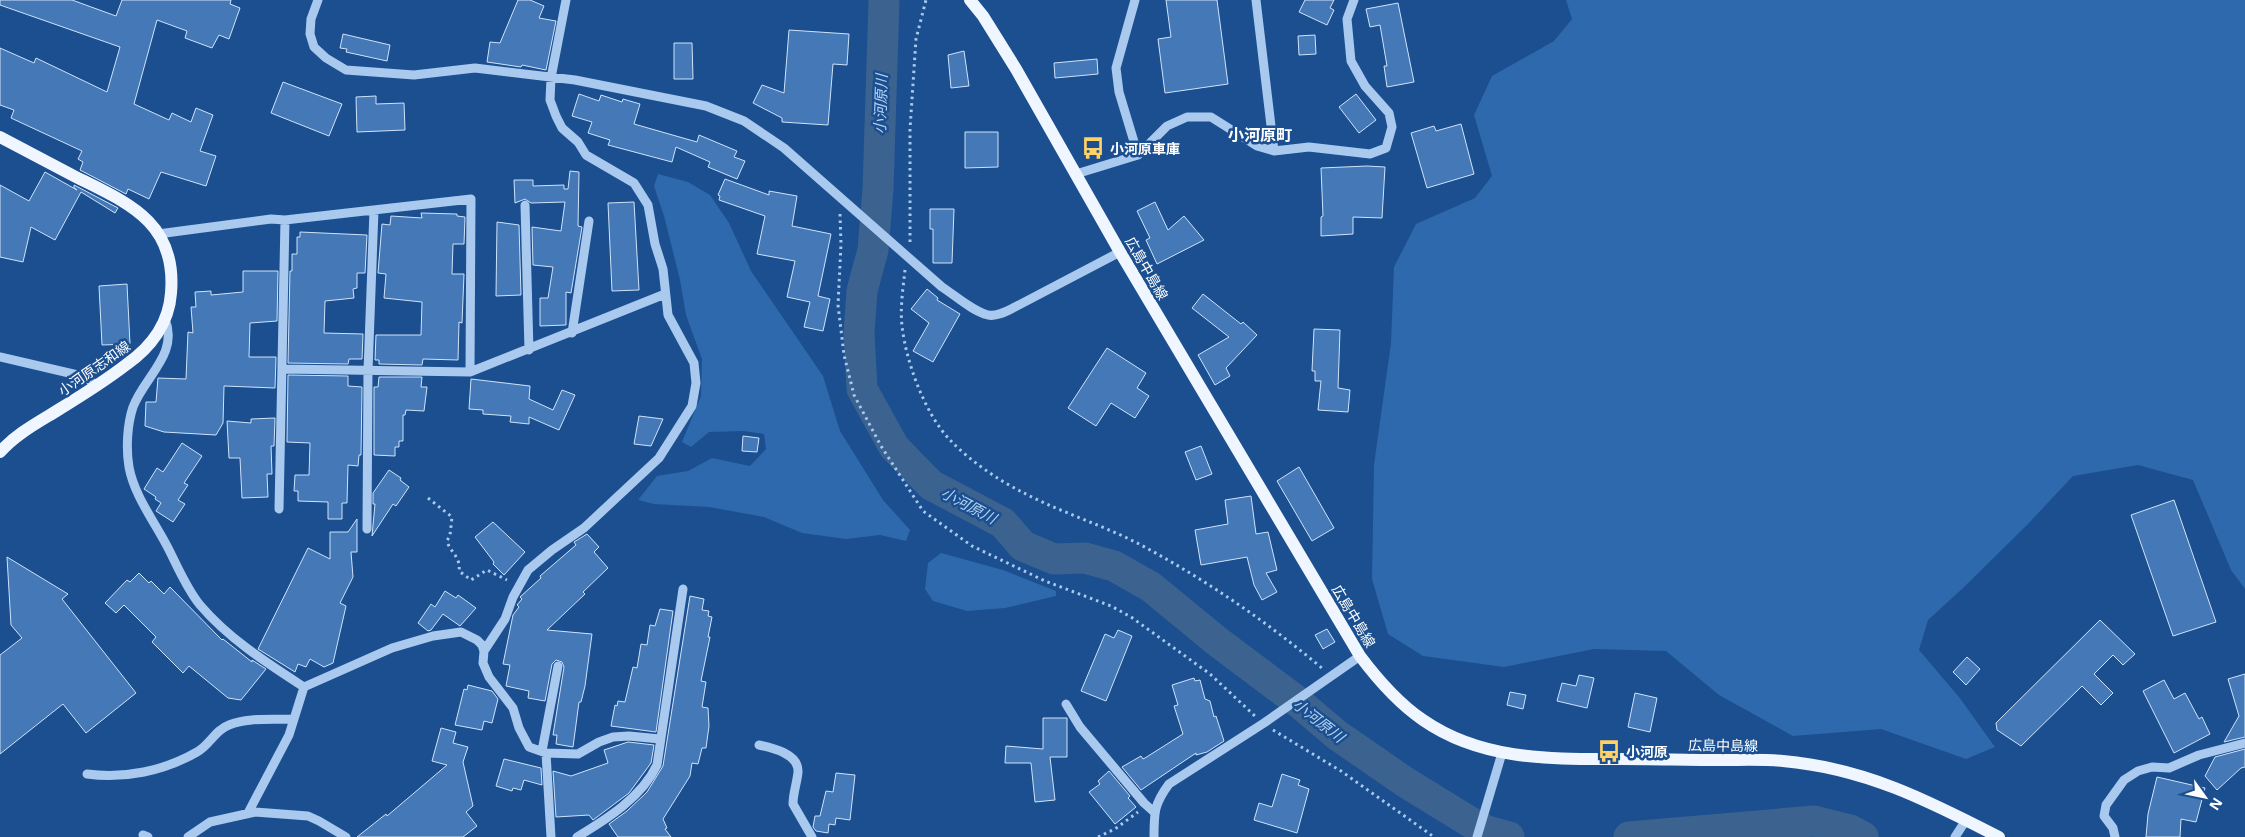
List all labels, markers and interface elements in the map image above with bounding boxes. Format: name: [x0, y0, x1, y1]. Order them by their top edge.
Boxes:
water label: 小河原川: [869, 72, 891, 134]
district label: 小河原町: [1228, 124, 1292, 146]
bus stop icon: 小河原車庫: [1080, 135, 1106, 161]
place label: 小河原車庫: [1110, 139, 1180, 158]
street label: 広島中島線: [1121, 233, 1173, 303]
street label: 小河原志和線: [54, 336, 134, 400]
water label: 小河原川: [938, 482, 1002, 529]
street label: 広島中島線: [1328, 581, 1380, 651]
water label: 小河原川: [1289, 694, 1350, 748]
street label: 広島中島線: [1688, 735, 1758, 755]
bus stop icon: 小河原: [1596, 738, 1622, 764]
place label: 小河原: [1626, 742, 1668, 761]
north arrow: [2180, 772, 2230, 822]
text: N: [2205, 794, 2227, 814]

